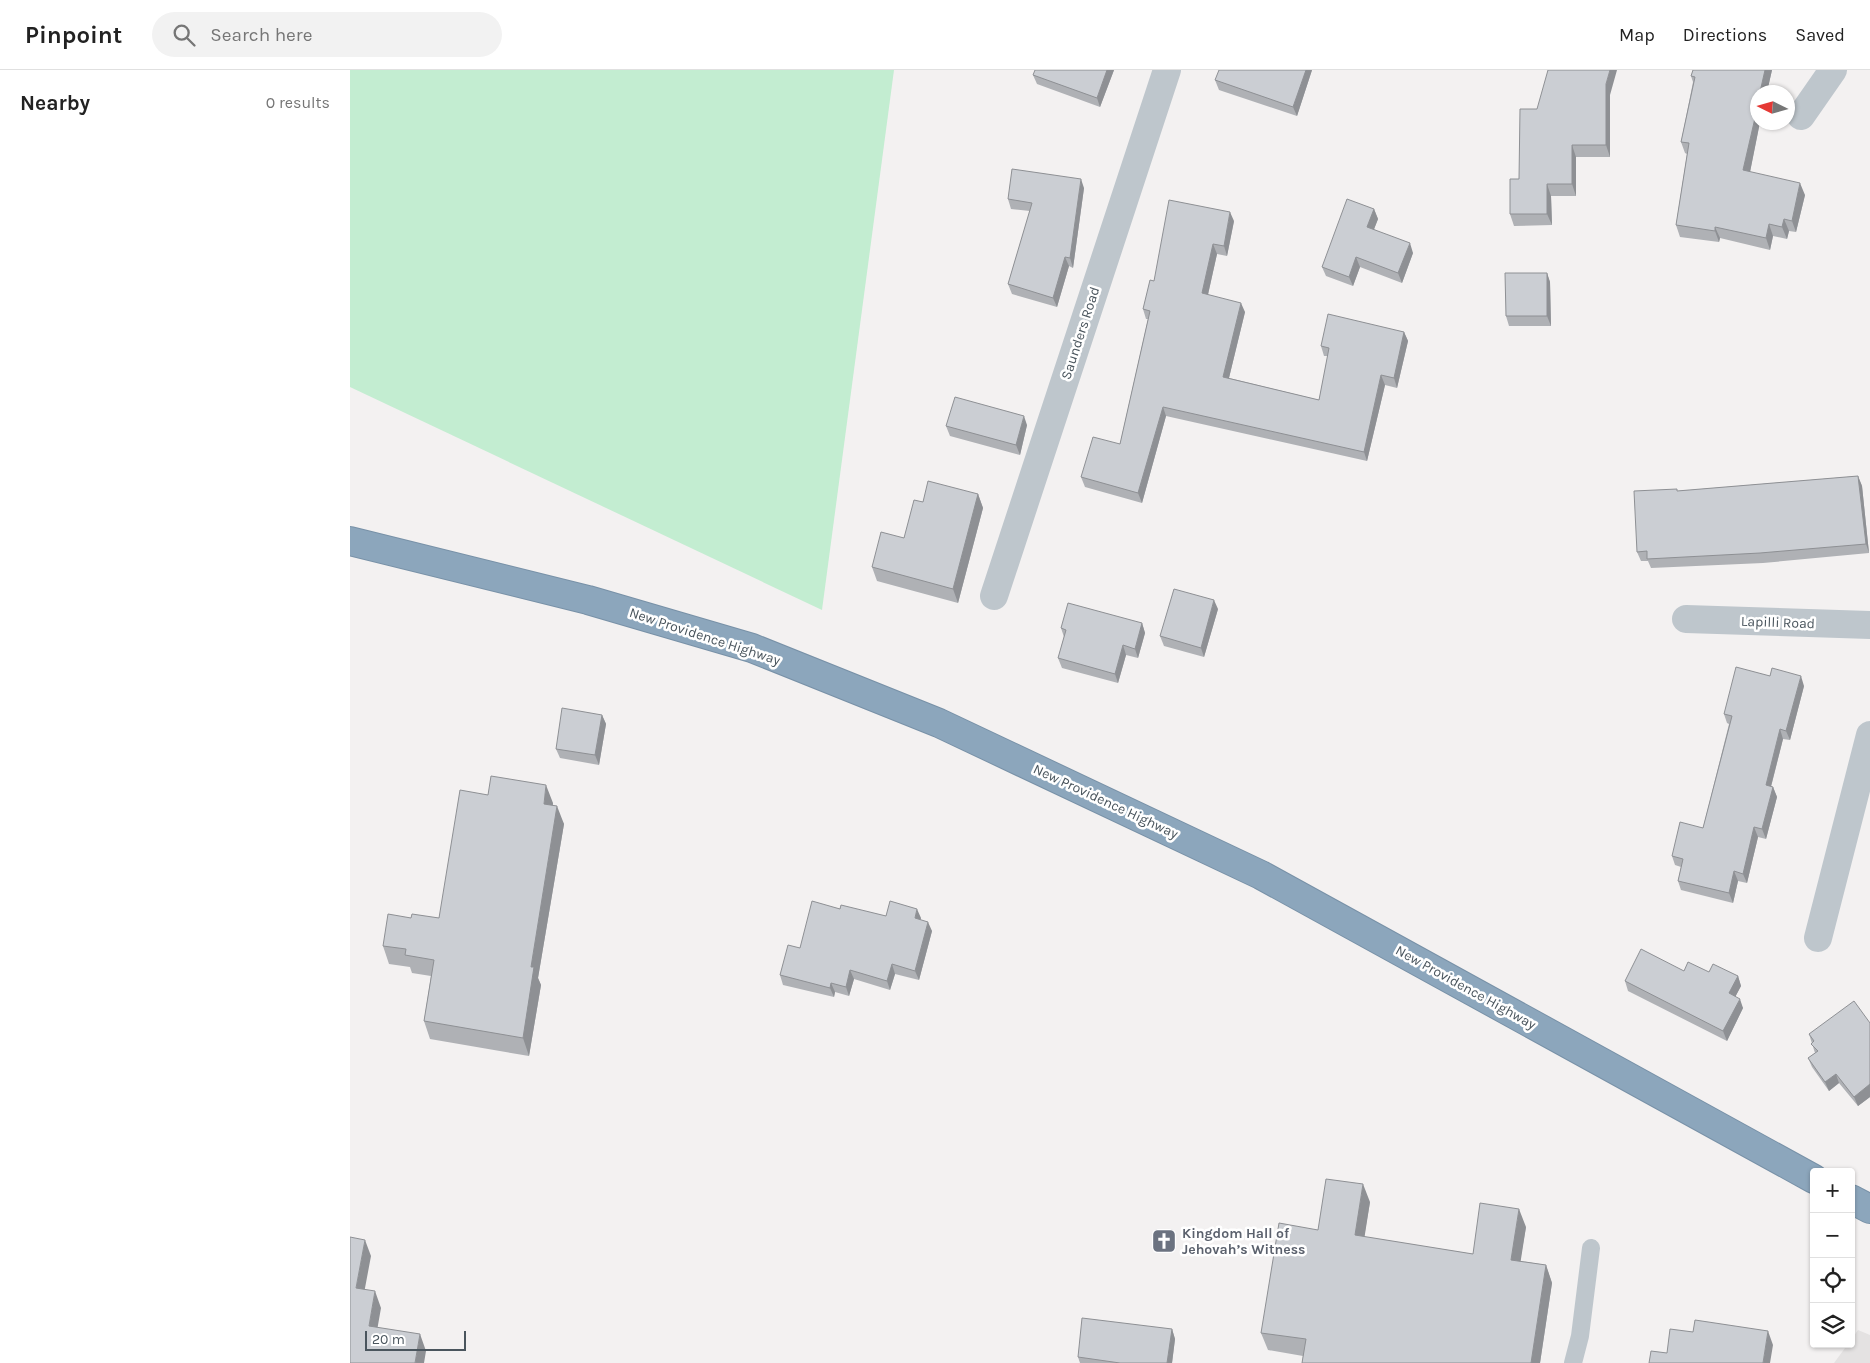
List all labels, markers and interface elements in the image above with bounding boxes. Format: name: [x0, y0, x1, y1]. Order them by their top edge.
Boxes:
search box: [152, 12, 502, 57]
text: Pinpoint: [25, 21, 122, 49]
icon: search: [170, 21, 198, 49]
text: Search here: [210, 24, 312, 46]
text: Map: [1619, 24, 1655, 46]
text: Directions: [1683, 24, 1767, 46]
text: Saved: [1795, 24, 1845, 46]
north arrow: [1750, 85, 1795, 130]
text: Nearby: [20, 91, 90, 115]
text: 0 results: [266, 93, 330, 112]
street label: Saunders Road: [1057, 285, 1103, 382]
street label: New Providence Highway: [627, 604, 783, 669]
street label: Lapilli Road: [1741, 613, 1815, 632]
street label: New Providence Highway: [1031, 760, 1181, 843]
street label: New Providence Highway: [1393, 942, 1539, 1033]
map controls: [1810, 1168, 1855, 1348]
button: +: [1810, 1168, 1855, 1213]
button: −: [1810, 1213, 1855, 1258]
place label: Kingdom Hall of Jehovah’s Witness: [1182, 1225, 1305, 1258]
church icon: Kingdom Hall of Jehovah’s Witness: [1151, 1228, 1177, 1254]
button: locate: [1810, 1258, 1855, 1303]
button: layers: [1810, 1303, 1855, 1348]
scale bar: [365, 1328, 466, 1351]
text: 20 m: [372, 1331, 405, 1348]

